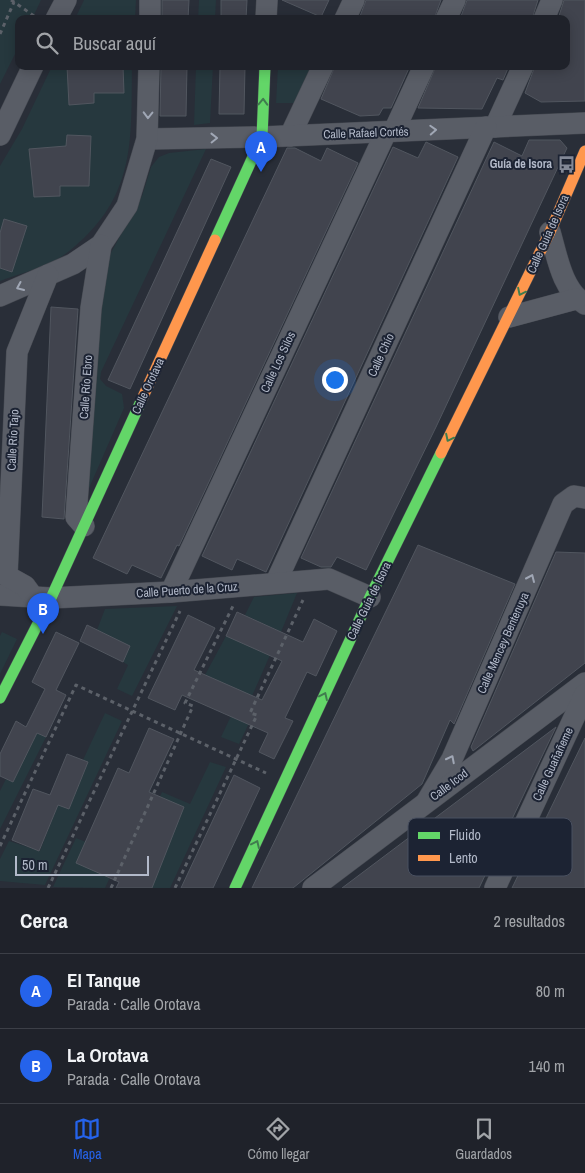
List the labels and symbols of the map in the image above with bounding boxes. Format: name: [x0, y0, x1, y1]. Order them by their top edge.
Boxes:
one-way arrow: [258, 98, 269, 106]
one-way arrow: [143, 112, 153, 119]
street label: Calle Rafael Cortés: [323, 124, 409, 142]
one-way arrow: [429, 124, 437, 135]
pin: A: [245, 131, 277, 172]
one-way arrow: [210, 133, 218, 143]
bus stop icon: Guía de Isora: [556, 154, 576, 174]
place label: Guía de Isora: [490, 156, 553, 172]
street label: Calle Guía de Isora: [523, 192, 573, 276]
one-way arrow: [16, 281, 25, 292]
one-way arrow: [517, 287, 527, 296]
street label: Calle Los Silos: [257, 329, 299, 395]
street label: Calle Chío: [364, 331, 398, 379]
street label: Calle Río Ebro: [76, 355, 96, 419]
street label: Calle Orotava: [128, 355, 168, 417]
your location: [322, 367, 348, 393]
street label: Calle Río Tajo: [3, 409, 23, 471]
one-way arrow: [445, 432, 455, 441]
street label: Calle Guía de Isora: [343, 559, 395, 643]
one-way arrow: [524, 574, 535, 583]
street label: Calle Puerto de la Cruz: [136, 578, 238, 602]
street label: Calle Mencey Bentenuya: [473, 589, 533, 696]
pin: B: [27, 593, 59, 634]
one-way arrow: [318, 692, 328, 701]
street label: Calle Guañañeme: [529, 725, 577, 803]
one-way arrow: [445, 755, 455, 764]
street label: Calle Icod: [427, 765, 471, 805]
legend: [408, 818, 572, 876]
text: Fluido: [449, 826, 481, 844]
one-way arrow: [249, 840, 260, 849]
text: Lento: [449, 849, 478, 867]
scale bar: [15, 853, 149, 876]

